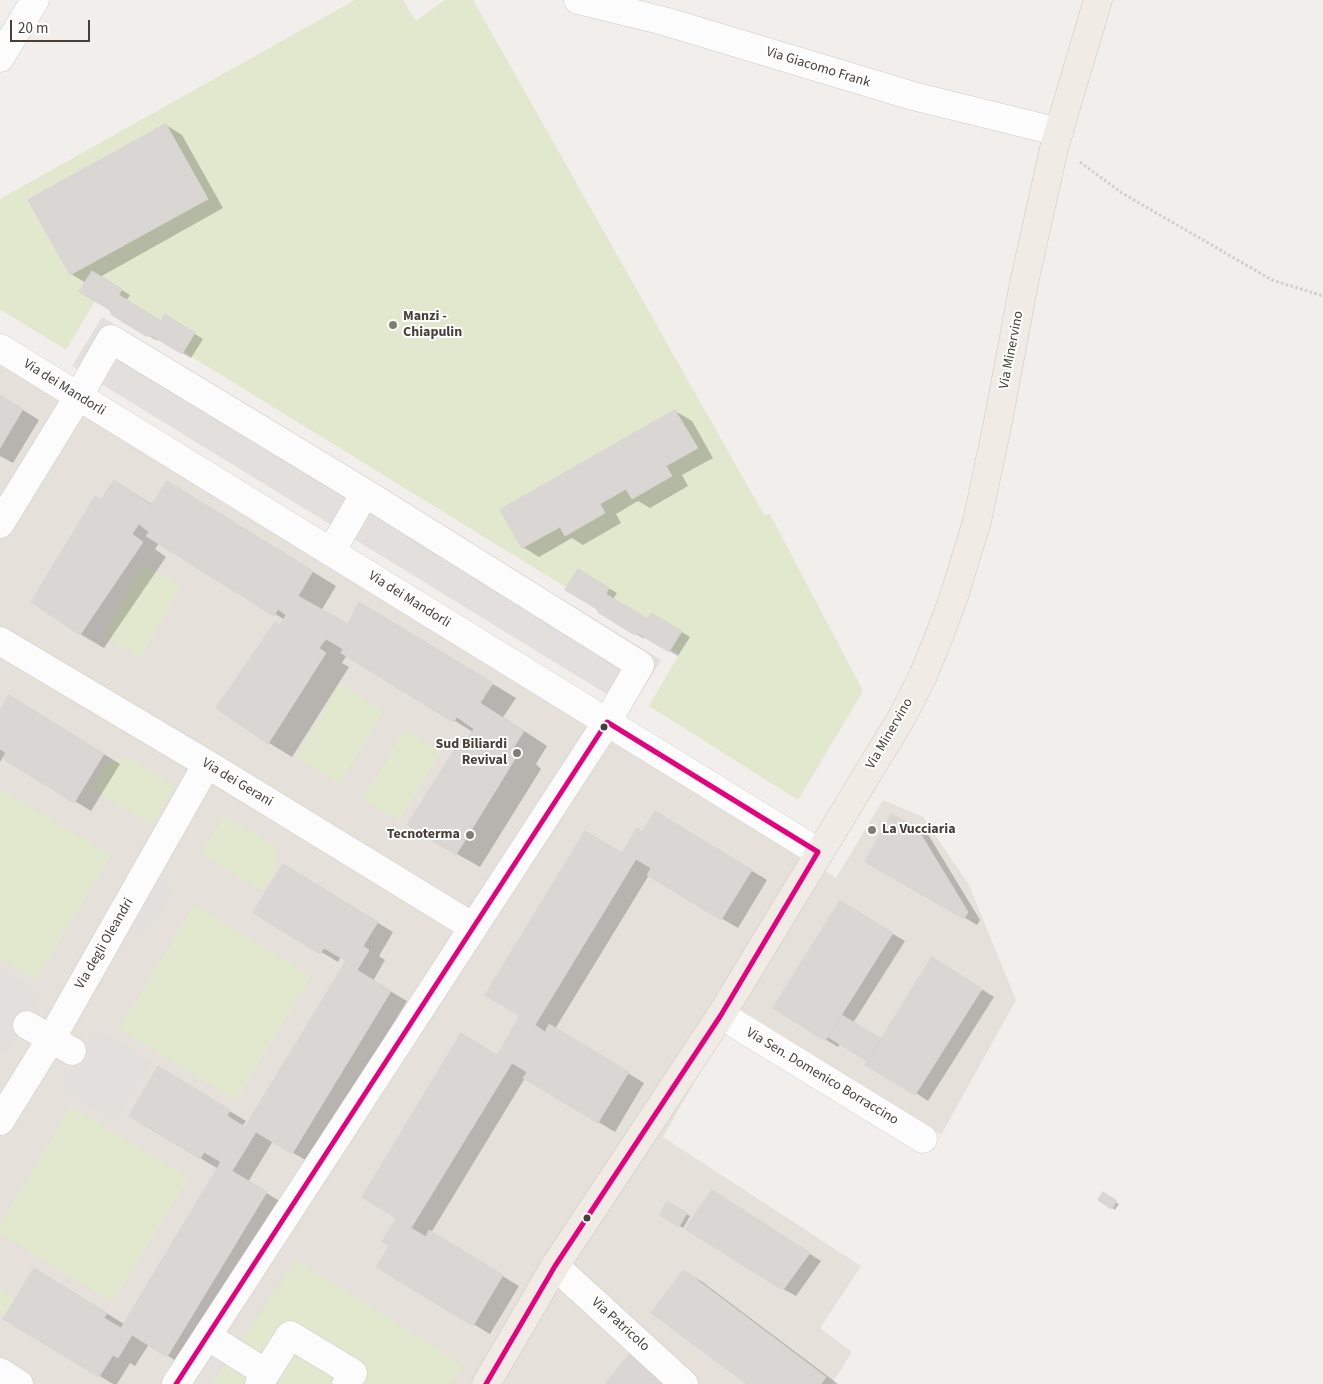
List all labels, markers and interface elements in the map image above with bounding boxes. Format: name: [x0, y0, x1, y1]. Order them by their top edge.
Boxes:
scale bar: [12, 10, 92, 42]
text: 20 m: [18, 18, 48, 39]
street label: Via Giacomo Frank: [764, 44, 872, 92]
place label: Manzi - Chiapulin: [403, 309, 462, 342]
street label: Via Minervino: [996, 310, 1028, 390]
marker: Manzi - Chiapulin: [387, 319, 399, 331]
street label: Via dei Mandorli: [20, 356, 108, 420]
street label: Via dei Mandorli: [365, 568, 453, 632]
street label: Via Minervino: [863, 696, 917, 772]
unlabelled marker: [599, 722, 609, 732]
place label: Sud Biliardi Revival: [436, 737, 507, 770]
marker: Sud Biliardi Revival: [511, 747, 523, 759]
street label: Via dei Gerani: [199, 755, 275, 811]
place label: La Vucciaria: [882, 822, 956, 838]
marker: La Vucciaria: [866, 824, 878, 836]
place label: Tecnoterma: [387, 827, 460, 843]
marker: Tecnoterma: [464, 829, 476, 841]
street label: Via degli Oleandri: [72, 895, 138, 993]
street label: Via Sen. Domenico Borraccino: [743, 1025, 901, 1129]
unlabelled marker: [582, 1213, 592, 1223]
street label: Via Patricolo: [587, 1294, 653, 1356]

